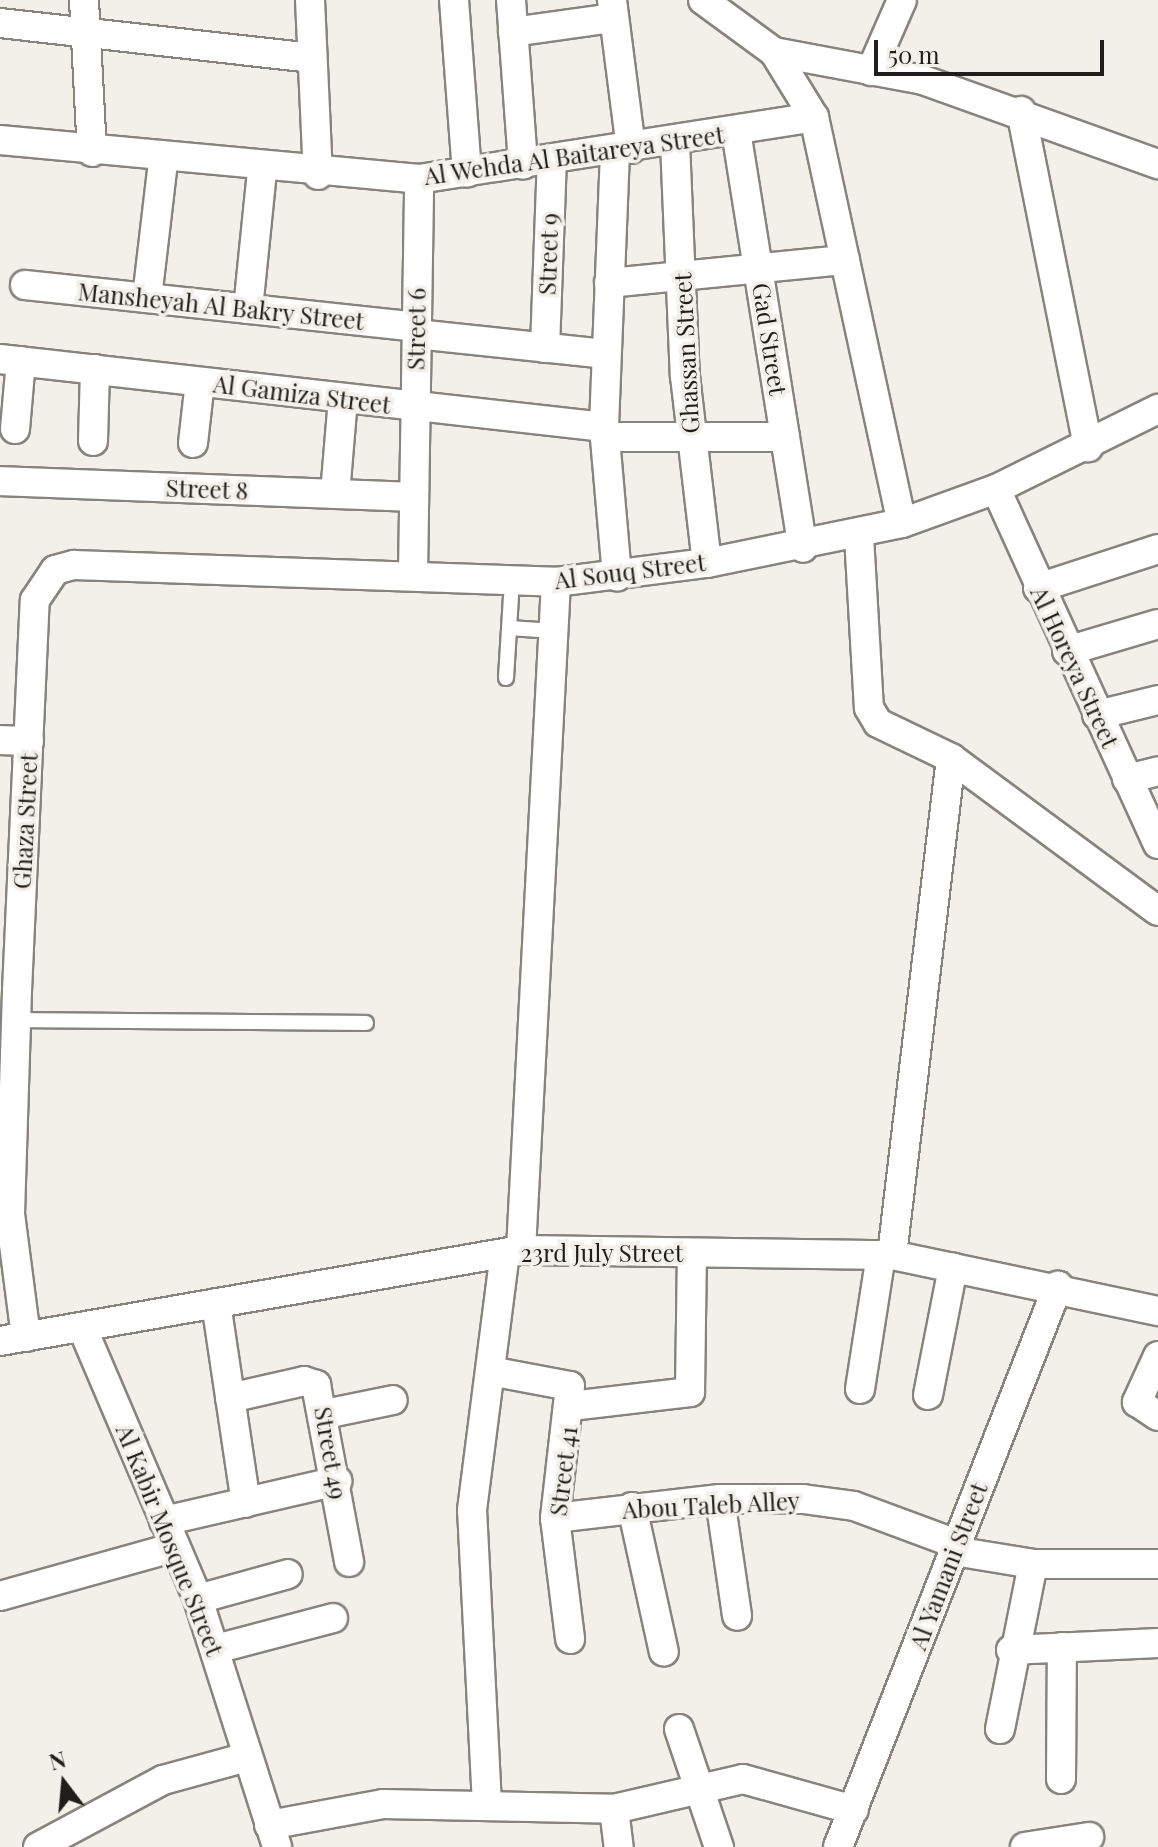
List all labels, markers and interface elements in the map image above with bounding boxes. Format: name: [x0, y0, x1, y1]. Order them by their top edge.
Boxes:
scale bar: [878, 24, 1108, 74]
text: 50 m: [888, 38, 940, 70]
street label: Al Wehda Al Baitareya Street: [421, 120, 727, 190]
street label: Street 9: [532, 212, 564, 296]
street label: Ghassan Street: [667, 272, 705, 434]
street label: Mansheyah Al Bakry Street: [76, 277, 366, 335]
street label: Gad Street: [747, 281, 793, 397]
street label: Street 6: [401, 287, 431, 371]
street label: Al Gamiza Street: [212, 369, 392, 419]
street label: Street 8: [165, 473, 249, 505]
street label: Al Souq Street: [553, 547, 707, 595]
street label: Al Horeya Street: [1025, 581, 1125, 753]
street label: Ghaza Street: [7, 752, 43, 890]
street label: 23rd July Street: [520, 1239, 684, 1267]
street label: Street 49: [309, 1404, 353, 1502]
street label: Al Kabir Mosque Street: [110, 1420, 230, 1660]
street label: Street 41: [543, 1424, 583, 1518]
street label: Al Yamani Street: [903, 1478, 993, 1654]
street label: Abou Taleb Alley: [621, 1486, 801, 1524]
north arrow: [24, 1743, 104, 1823]
text: N: [46, 1743, 69, 1777]

